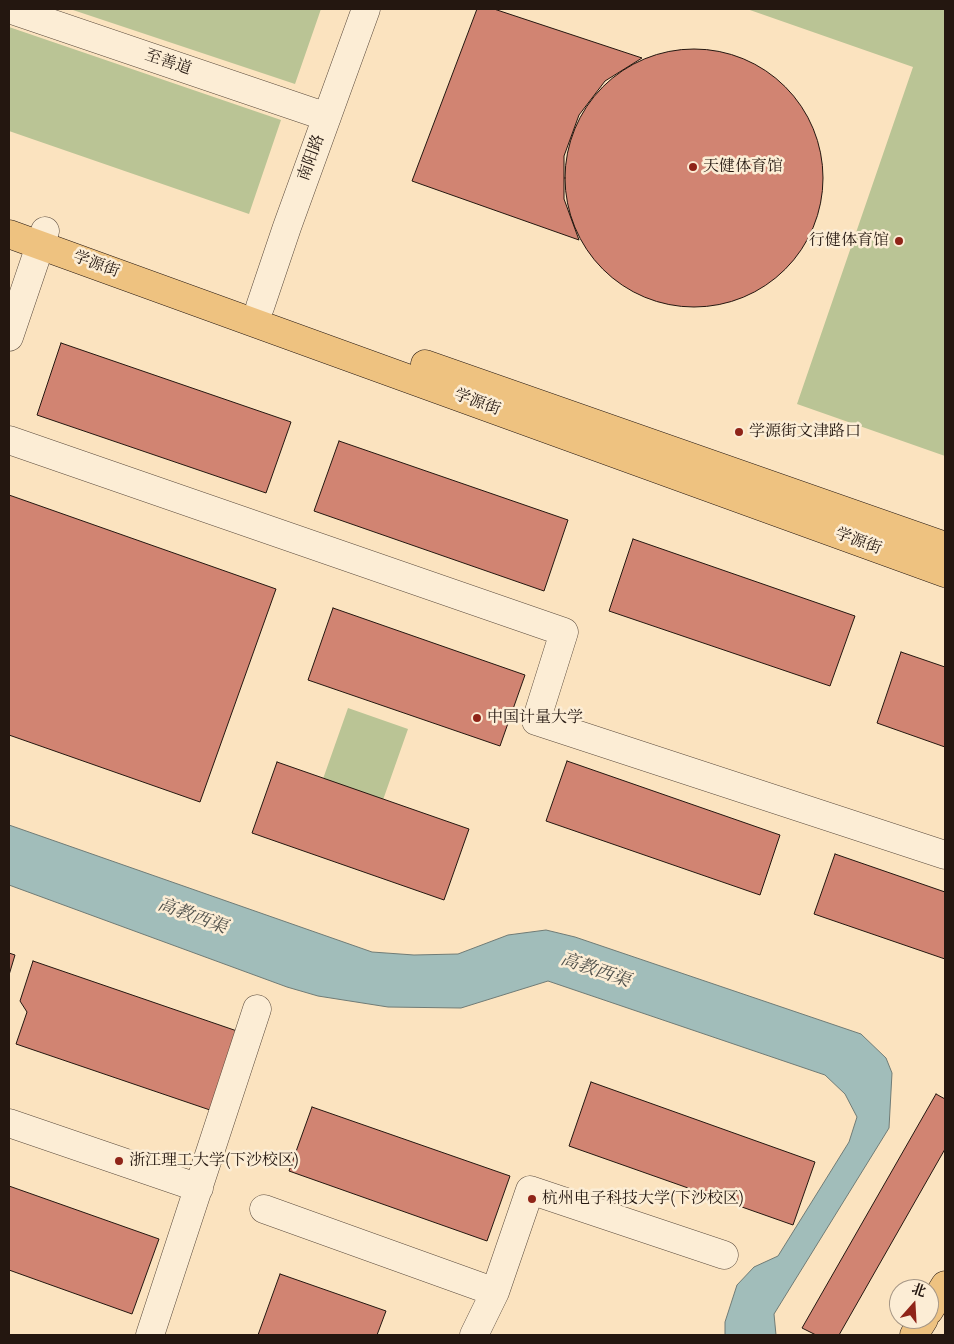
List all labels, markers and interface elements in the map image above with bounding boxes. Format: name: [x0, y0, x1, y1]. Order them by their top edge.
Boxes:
street label: 至善道: [142, 46, 194, 80]
street label: 南阳路: [295, 132, 329, 184]
place label: 天健体育馆: [703, 157, 783, 177]
marker: 天健体育馆: [687, 161, 699, 173]
place label: 行健体育馆: [809, 231, 889, 251]
marker: 行健体育馆: [893, 235, 905, 247]
street label: 学源街: [70, 248, 122, 282]
street label: 学源街: [451, 386, 503, 420]
place label: 学源街文津路口: [749, 422, 861, 442]
marker: 学源街文津路口: [733, 426, 745, 438]
street label: 学源街: [832, 525, 884, 559]
place label: 中国计量大学: [487, 708, 583, 728]
marker: 中国计量大学: [471, 712, 483, 724]
water label: 高教西渠: [154, 895, 230, 939]
water label: 高教西渠: [557, 949, 633, 993]
place label: 浙江理工大学(下沙校区): [129, 1151, 299, 1171]
marker: 浙江理工大学(下沙校区): [113, 1155, 125, 1167]
place label: 杭州电子科技大学(下沙校区): [542, 1189, 744, 1209]
marker: 杭州电子科技大学(下沙校区): [526, 1193, 538, 1205]
north arrow: [889, 1279, 939, 1329]
text: 北: [909, 1279, 928, 1302]

